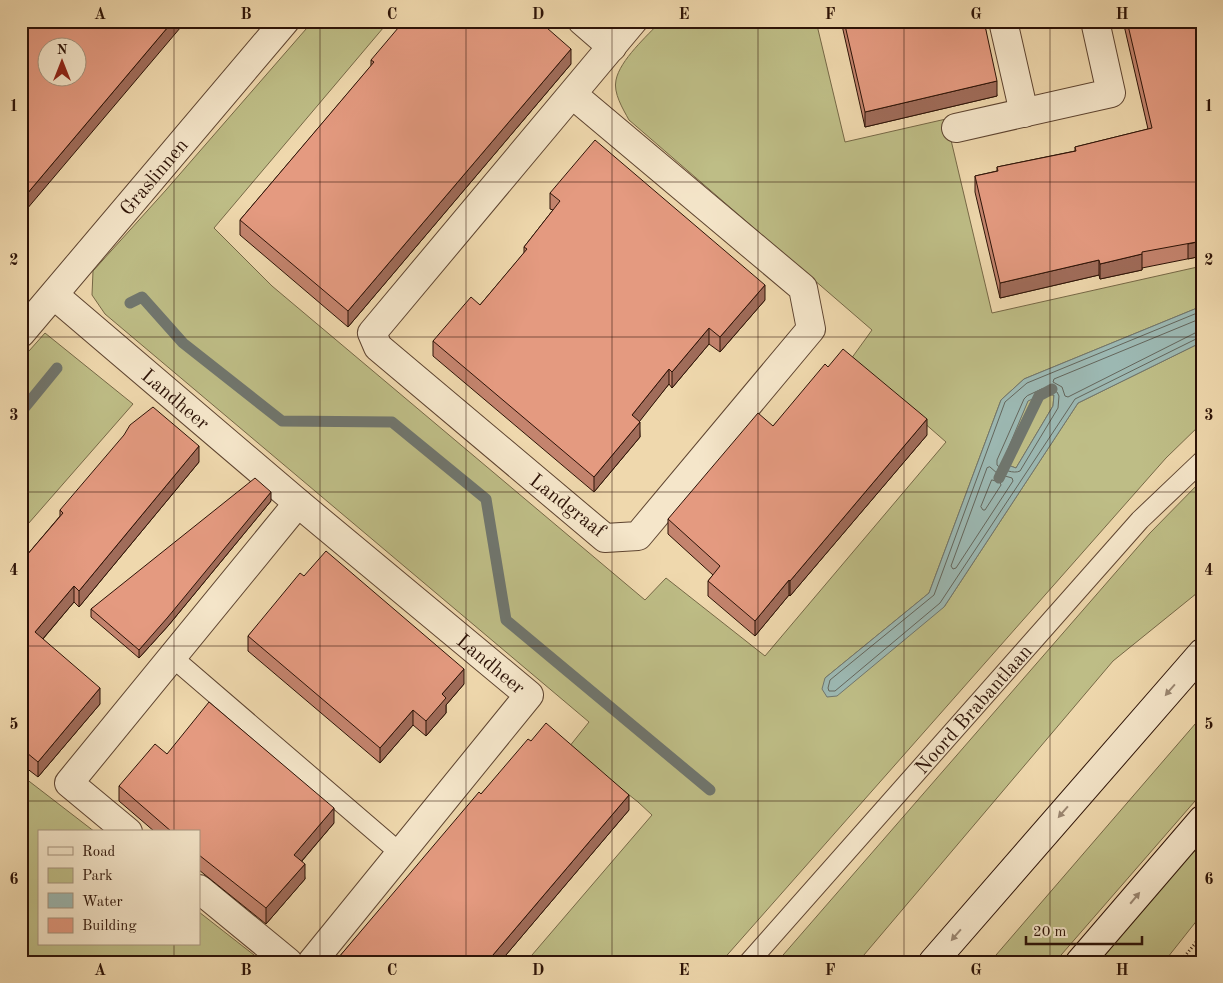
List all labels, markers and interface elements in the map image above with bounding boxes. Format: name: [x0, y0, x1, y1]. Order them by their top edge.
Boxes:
text: A: [94, 7, 106, 23]
text: B: [240, 7, 252, 23]
text: C: [387, 7, 397, 23]
text: D: [532, 7, 544, 23]
text: E: [678, 7, 690, 23]
text: F: [825, 7, 836, 23]
text: G: [970, 7, 982, 23]
text: H: [1115, 7, 1129, 23]
north arrow: [38, 38, 88, 88]
text: N: [57, 43, 68, 57]
text: 1: [9, 99, 19, 115]
text: 1: [1204, 99, 1214, 115]
street label: Graslinnen: [117, 135, 193, 220]
text: 2: [9, 253, 19, 269]
text: 2: [1204, 253, 1214, 269]
street label: Landheer: [137, 366, 212, 435]
text: 3: [9, 408, 19, 424]
text: 3: [1204, 408, 1214, 424]
street label: Landgraaf: [525, 471, 609, 543]
text: 4: [9, 563, 19, 579]
text: 4: [1204, 563, 1214, 579]
street label: Landheer: [452, 631, 528, 699]
street label: Noord Brabantlaan: [912, 641, 1037, 779]
one-way arrow: [1164, 683, 1175, 696]
text: 5: [9, 717, 19, 733]
text: 5: [1204, 717, 1214, 733]
one-way arrow: [1057, 806, 1069, 818]
legend: [38, 830, 200, 946]
text: Road: [82, 845, 116, 860]
text: Park: [82, 869, 113, 884]
text: 6: [9, 872, 19, 888]
text: 6: [1204, 872, 1214, 888]
one-way arrow: [1129, 892, 1140, 904]
text: Water: [82, 895, 123, 910]
scale bar: [1026, 913, 1142, 945]
text: Building: [82, 919, 137, 934]
text: 20 m: [1033, 925, 1067, 940]
one-way arrow: [950, 928, 962, 940]
text: A: [94, 963, 106, 979]
text: B: [240, 963, 252, 979]
text: C: [387, 963, 397, 979]
text: D: [532, 963, 544, 979]
text: E: [678, 963, 690, 979]
text: F: [825, 963, 836, 979]
text: G: [970, 963, 982, 979]
text: H: [1115, 963, 1129, 979]

